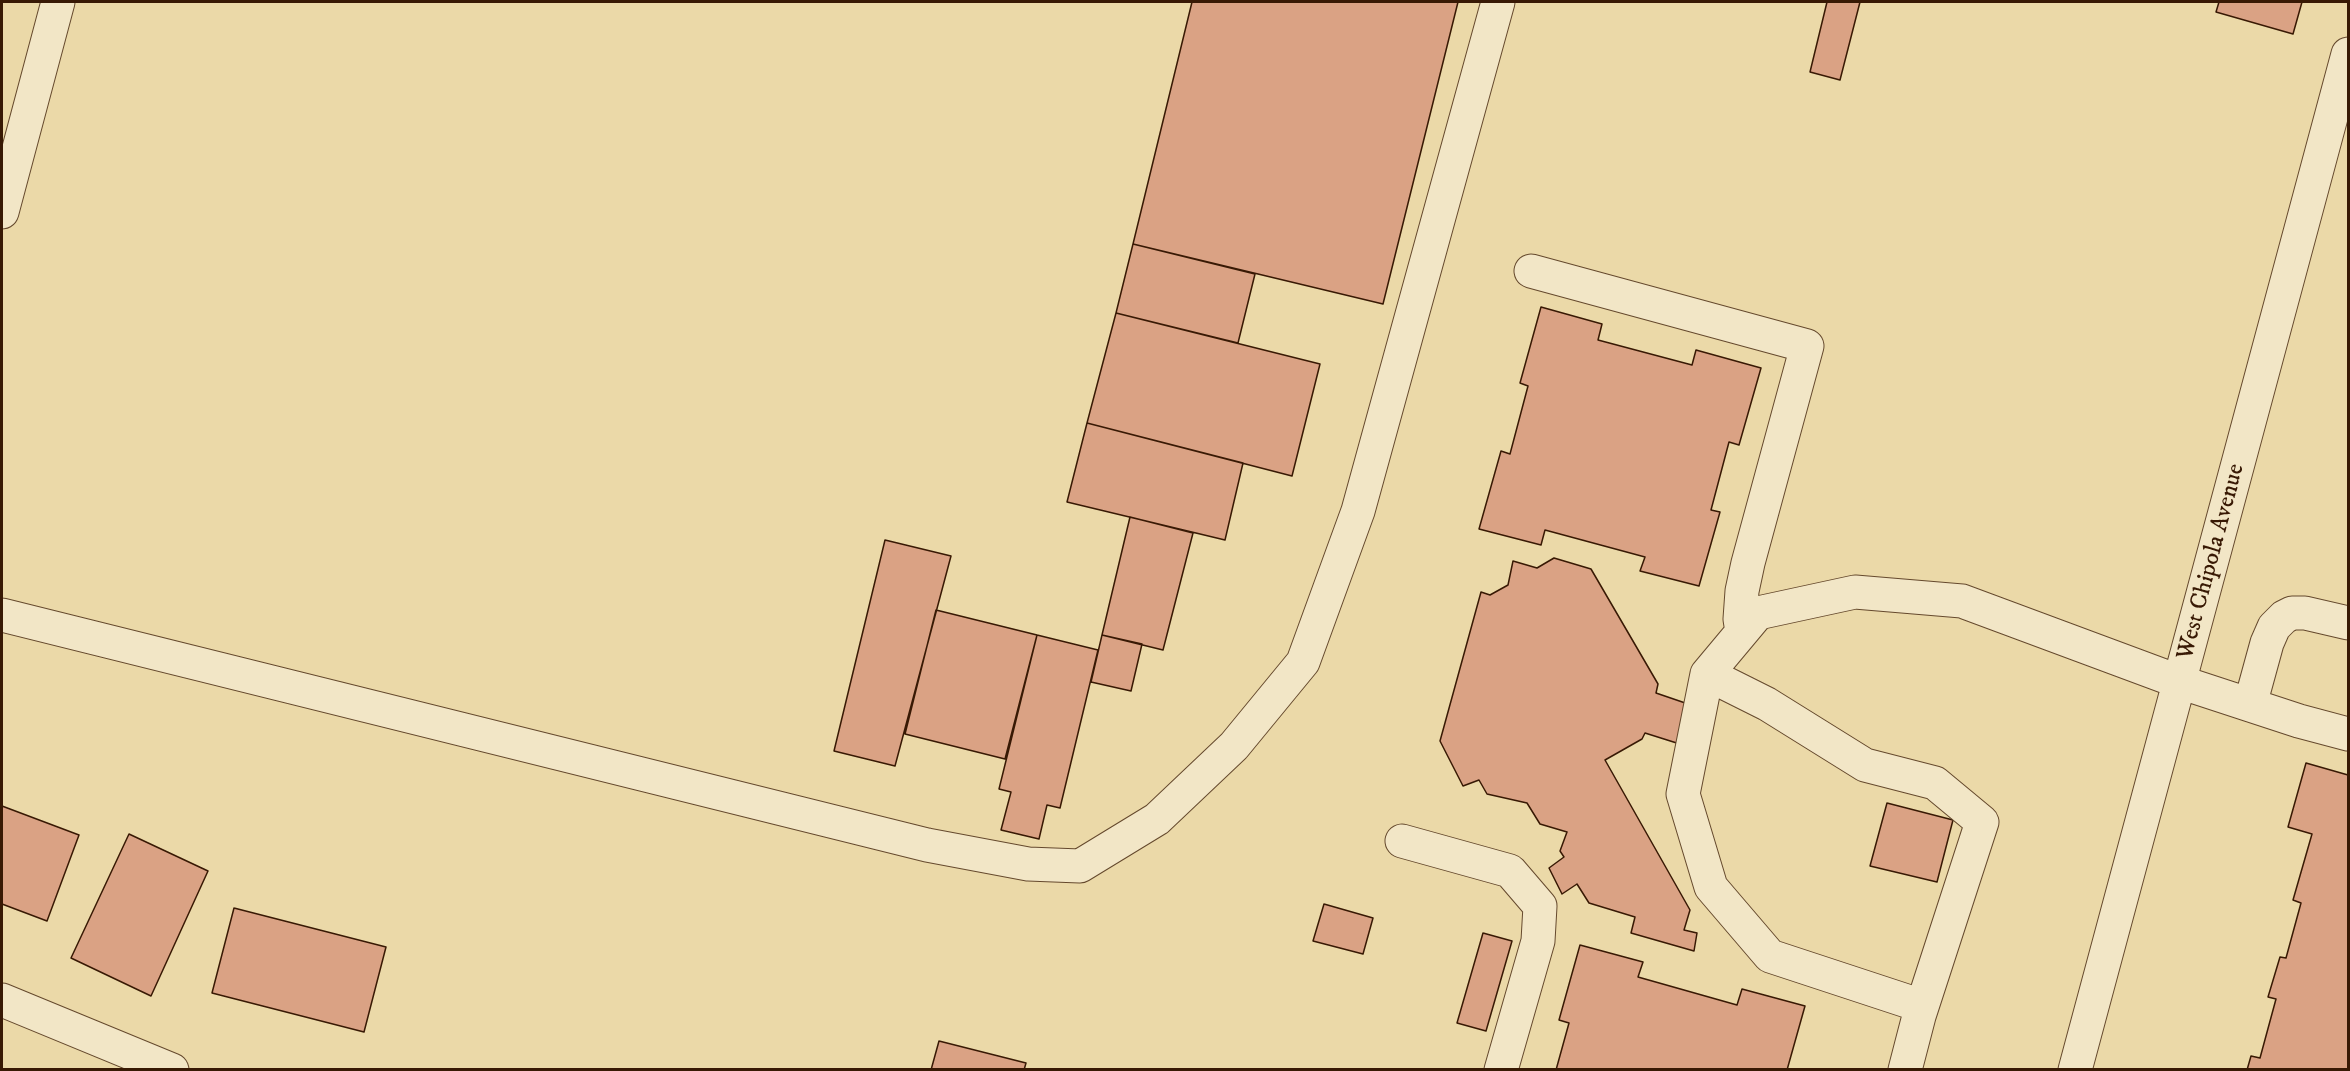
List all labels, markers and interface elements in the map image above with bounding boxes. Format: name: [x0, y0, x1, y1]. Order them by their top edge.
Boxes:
street label: West Chipola Avenue: [2172, 461, 2252, 663]

